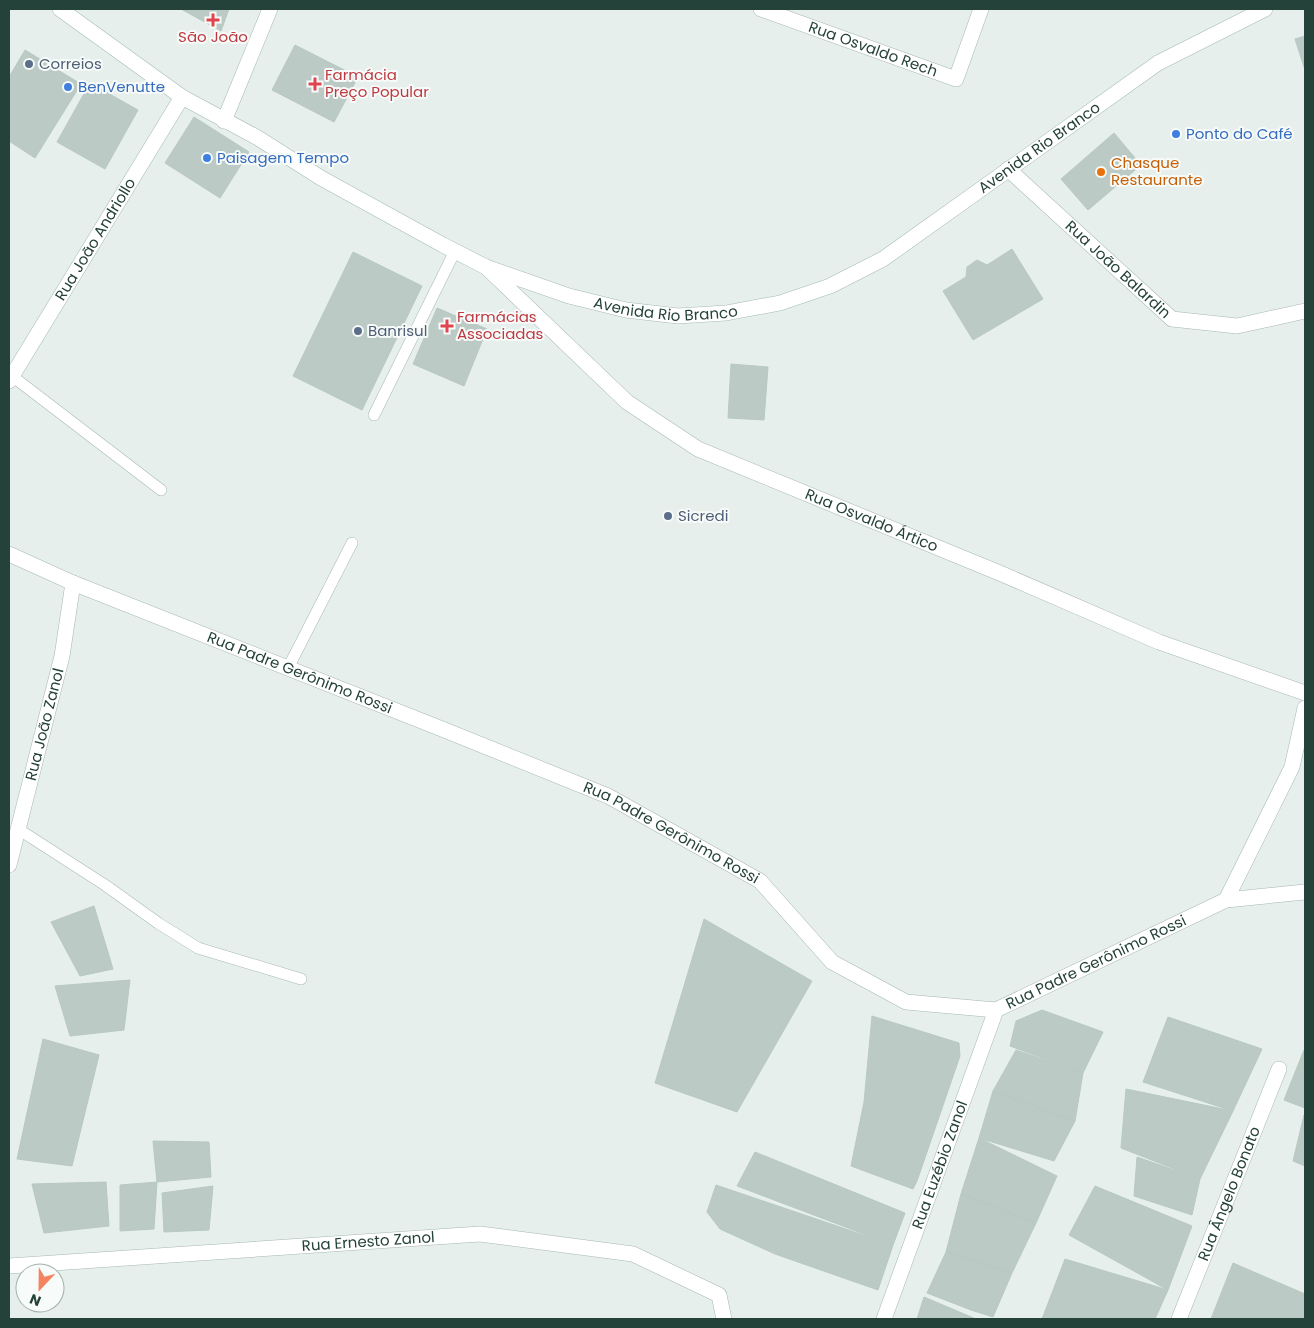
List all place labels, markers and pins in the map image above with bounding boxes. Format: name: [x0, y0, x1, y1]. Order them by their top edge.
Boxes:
marker: São João: [207, 14, 219, 26]
place label: São João: [178, 26, 248, 47]
place label: Correios: [39, 53, 102, 74]
marker: Correios: [23, 58, 35, 70]
place label: Farmácia Preço Popular: [325, 64, 429, 102]
place label: BenVenutte: [78, 76, 165, 97]
marker: Farmácia Preço Popular: [309, 78, 321, 90]
marker: BenVenutte: [62, 81, 74, 93]
place label: Ponto do Café: [1186, 123, 1293, 144]
marker: Ponto do Café: [1170, 128, 1182, 140]
place label: Paisagem Tempo: [217, 147, 349, 168]
marker: Paisagem Tempo: [201, 152, 213, 164]
place label: Chasque Restaurante: [1111, 152, 1203, 190]
marker: Chasque Restaurante: [1095, 166, 1107, 178]
place label: Farmácias Associadas: [457, 306, 544, 344]
place label: Banrisul: [368, 320, 427, 341]
marker: Farmácias Associadas: [441, 320, 453, 332]
marker: Banrisul: [352, 325, 364, 337]
place label: Sicredi: [678, 505, 728, 526]
marker: Sicredi: [662, 510, 674, 522]

